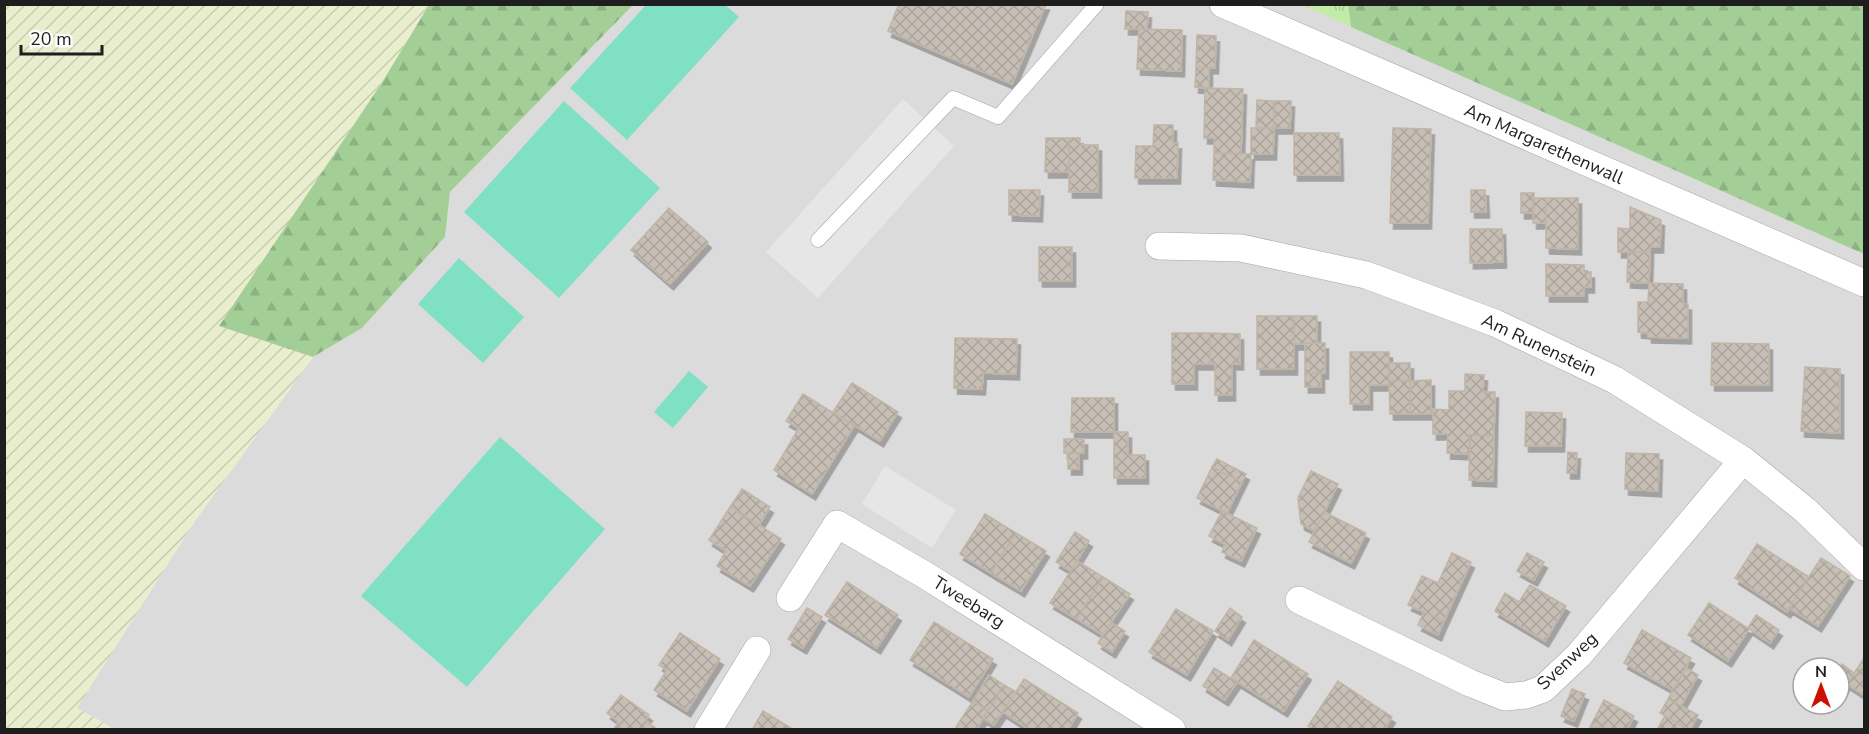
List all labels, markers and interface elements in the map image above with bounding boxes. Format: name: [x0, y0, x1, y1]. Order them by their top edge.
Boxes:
scale bar: [21, 18, 102, 56]
text: 20 m: [30, 27, 72, 51]
street label: Am Margarethenwall: [1461, 98, 1628, 190]
street label: Am Runenstein: [1478, 308, 1600, 382]
street label: Tweebarg: [928, 570, 1010, 634]
street label: Svenweg: [1531, 627, 1603, 695]
north arrow: [1791, 656, 1851, 716]
text: N: [1815, 661, 1827, 683]

